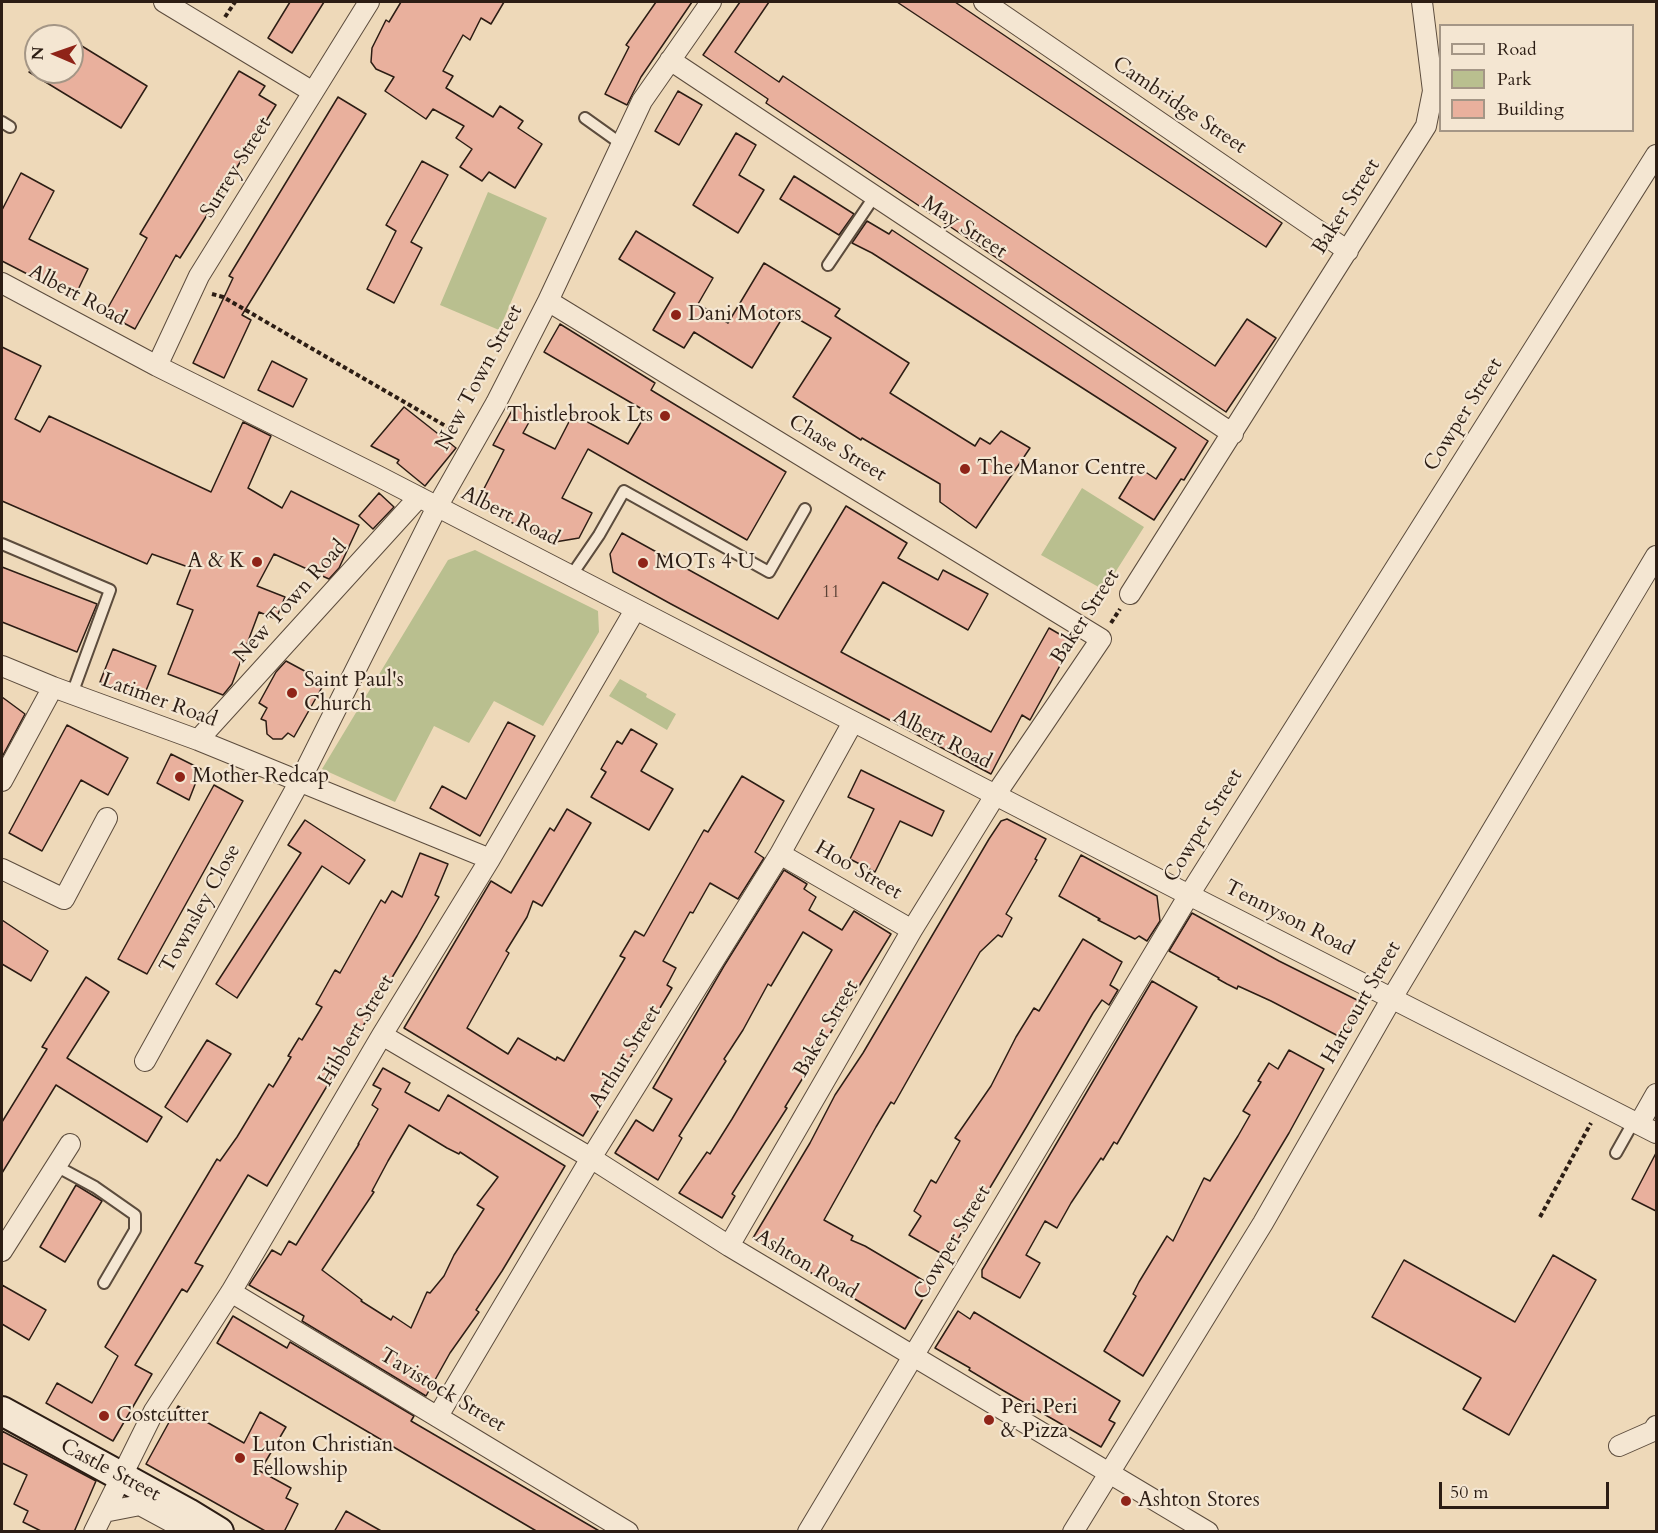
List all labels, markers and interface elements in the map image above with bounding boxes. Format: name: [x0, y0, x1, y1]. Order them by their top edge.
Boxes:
north arrow: [24, 24, 84, 84]
legend: [1439, 24, 1634, 132]
text: Road: [1497, 37, 1537, 62]
text: N: [27, 46, 49, 61]
street label: Cambridge Street: [1107, 52, 1251, 160]
text: Park: [1497, 67, 1532, 92]
text: Building: [1497, 97, 1564, 122]
street label: Surrey Street: [196, 113, 278, 223]
street label: Baker Street: [1308, 155, 1386, 259]
street label: May Street: [917, 191, 1011, 265]
street label: Albert Road: [24, 260, 130, 332]
street label: New Town Street: [431, 301, 529, 455]
place label: Dani Motors: [688, 302, 801, 328]
marker: Dani Motors: [669, 308, 683, 322]
street label: Cowper Street: [1419, 354, 1509, 476]
place label: Thistlebrook Lts: [507, 403, 653, 429]
marker: Thistlebrook Lts: [658, 409, 672, 423]
street label: Chase Street: [784, 410, 890, 488]
place label: The Manor Centre: [977, 456, 1146, 482]
marker: The Manor Centre: [958, 462, 972, 476]
street label: Albert Road: [457, 481, 563, 553]
street label: New Town Road: [229, 535, 353, 669]
place label: A & K: [188, 549, 245, 575]
place label: MOTs 4 U: [655, 550, 755, 576]
marker: A & K: [250, 555, 264, 569]
marker: MOTs 4 U: [636, 556, 650, 570]
street label: Baker Street: [1046, 565, 1126, 669]
house number: 11: [822, 582, 840, 604]
street label: Latimer Road: [98, 668, 220, 734]
place label: Saint Paul's Church: [304, 668, 404, 718]
marker: Saint Paul's Church: [285, 686, 299, 700]
street label: Albert Road: [889, 704, 995, 776]
place label: Mother Redcap: [192, 764, 329, 790]
street label: Cowper Street: [1159, 765, 1249, 887]
marker: Mother Redcap: [173, 770, 187, 784]
street label: Hoo Street: [810, 836, 906, 906]
street label: Townsley Close: [155, 840, 247, 978]
street label: Tennyson Road: [1220, 876, 1358, 962]
street label: Harcourt Street: [1317, 937, 1407, 1069]
street label: Hibbert Street: [314, 971, 400, 1091]
street label: Baker Street: [789, 976, 865, 1082]
street label: Arthur Street: [585, 1001, 667, 1113]
street label: Cowper Street: [909, 1181, 997, 1305]
street label: Ashton Road: [750, 1225, 862, 1305]
street label: Tavistock Street: [374, 1343, 510, 1439]
place label: Peri Peri & Pizza: [1001, 1395, 1078, 1445]
place label: Costcutter: [116, 1403, 209, 1429]
marker: Costcutter: [97, 1409, 111, 1423]
marker: Peri Peri & Pizza: [982, 1413, 996, 1427]
place label: Luton Christian Fellowship: [252, 1433, 394, 1483]
street label: Castle Street: [56, 1434, 164, 1508]
marker: Luton Christian Fellowship: [233, 1451, 247, 1465]
scale bar: [1442, 1470, 1612, 1508]
text: 50 m: [1450, 1480, 1489, 1505]
place label: Ashton Stores: [1138, 1488, 1260, 1514]
marker: Ashton Stores: [1119, 1494, 1133, 1508]

